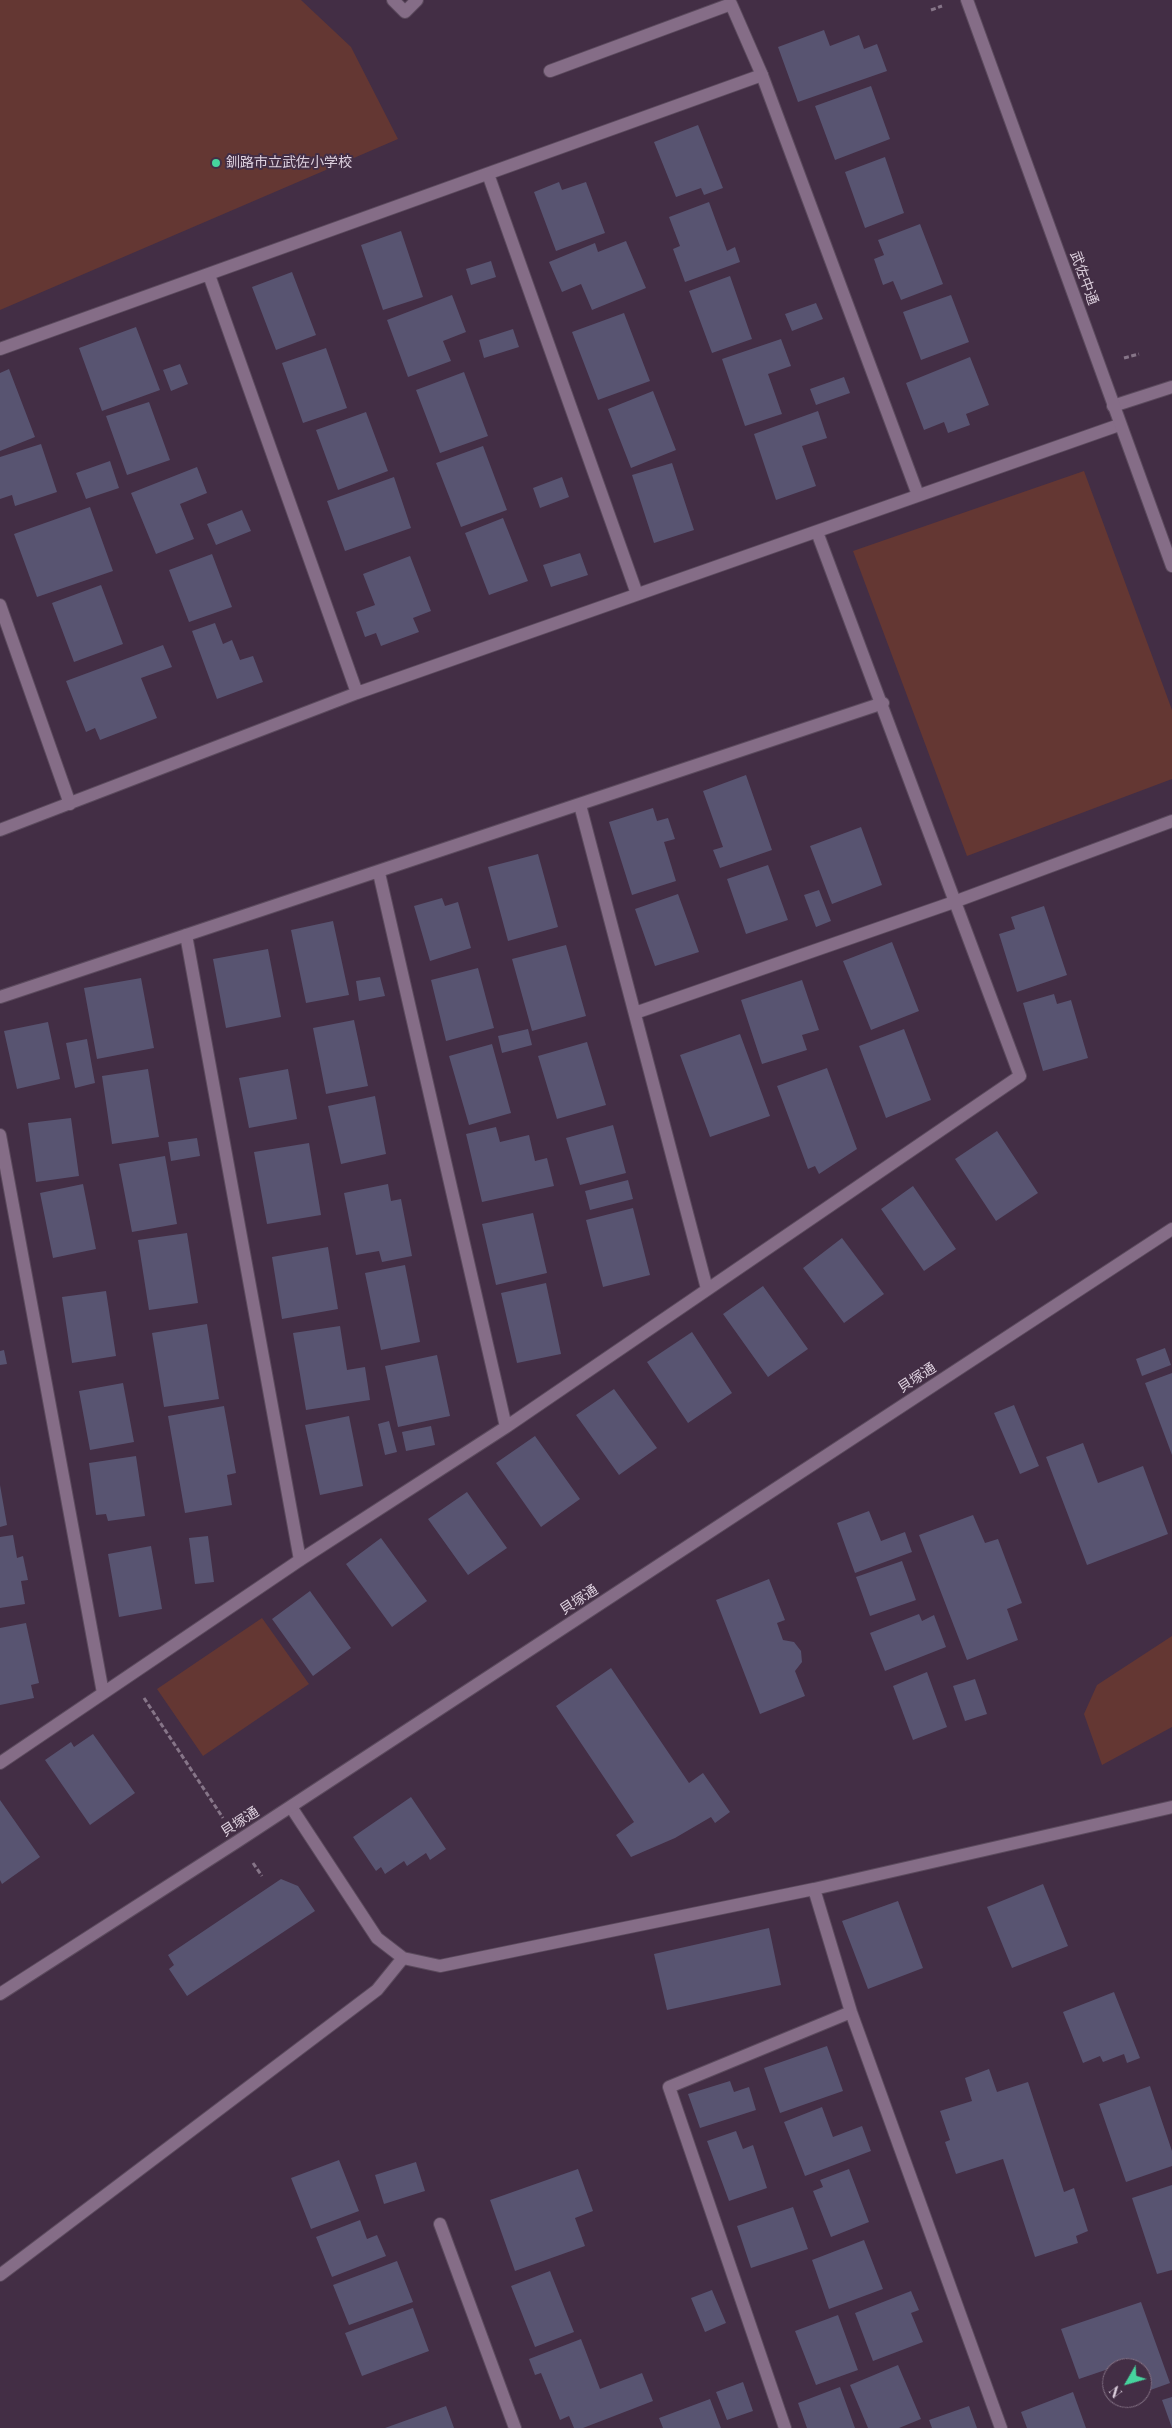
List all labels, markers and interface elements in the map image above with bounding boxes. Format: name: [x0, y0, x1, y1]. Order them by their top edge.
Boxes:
place label: 釧路市立武佐小学校: [226, 155, 352, 171]
marker: 釧路市立武佐小学校: [210, 157, 222, 169]
street label: 武佐中通: [1067, 249, 1101, 307]
street label: 貝塚通: [895, 1360, 939, 1396]
street label: 貝塚通: [557, 1582, 601, 1618]
street label: 貝塚通: [218, 1804, 262, 1840]
north arrow: [1102, 2358, 1152, 2408]
text: N: [1105, 2382, 1126, 2402]

